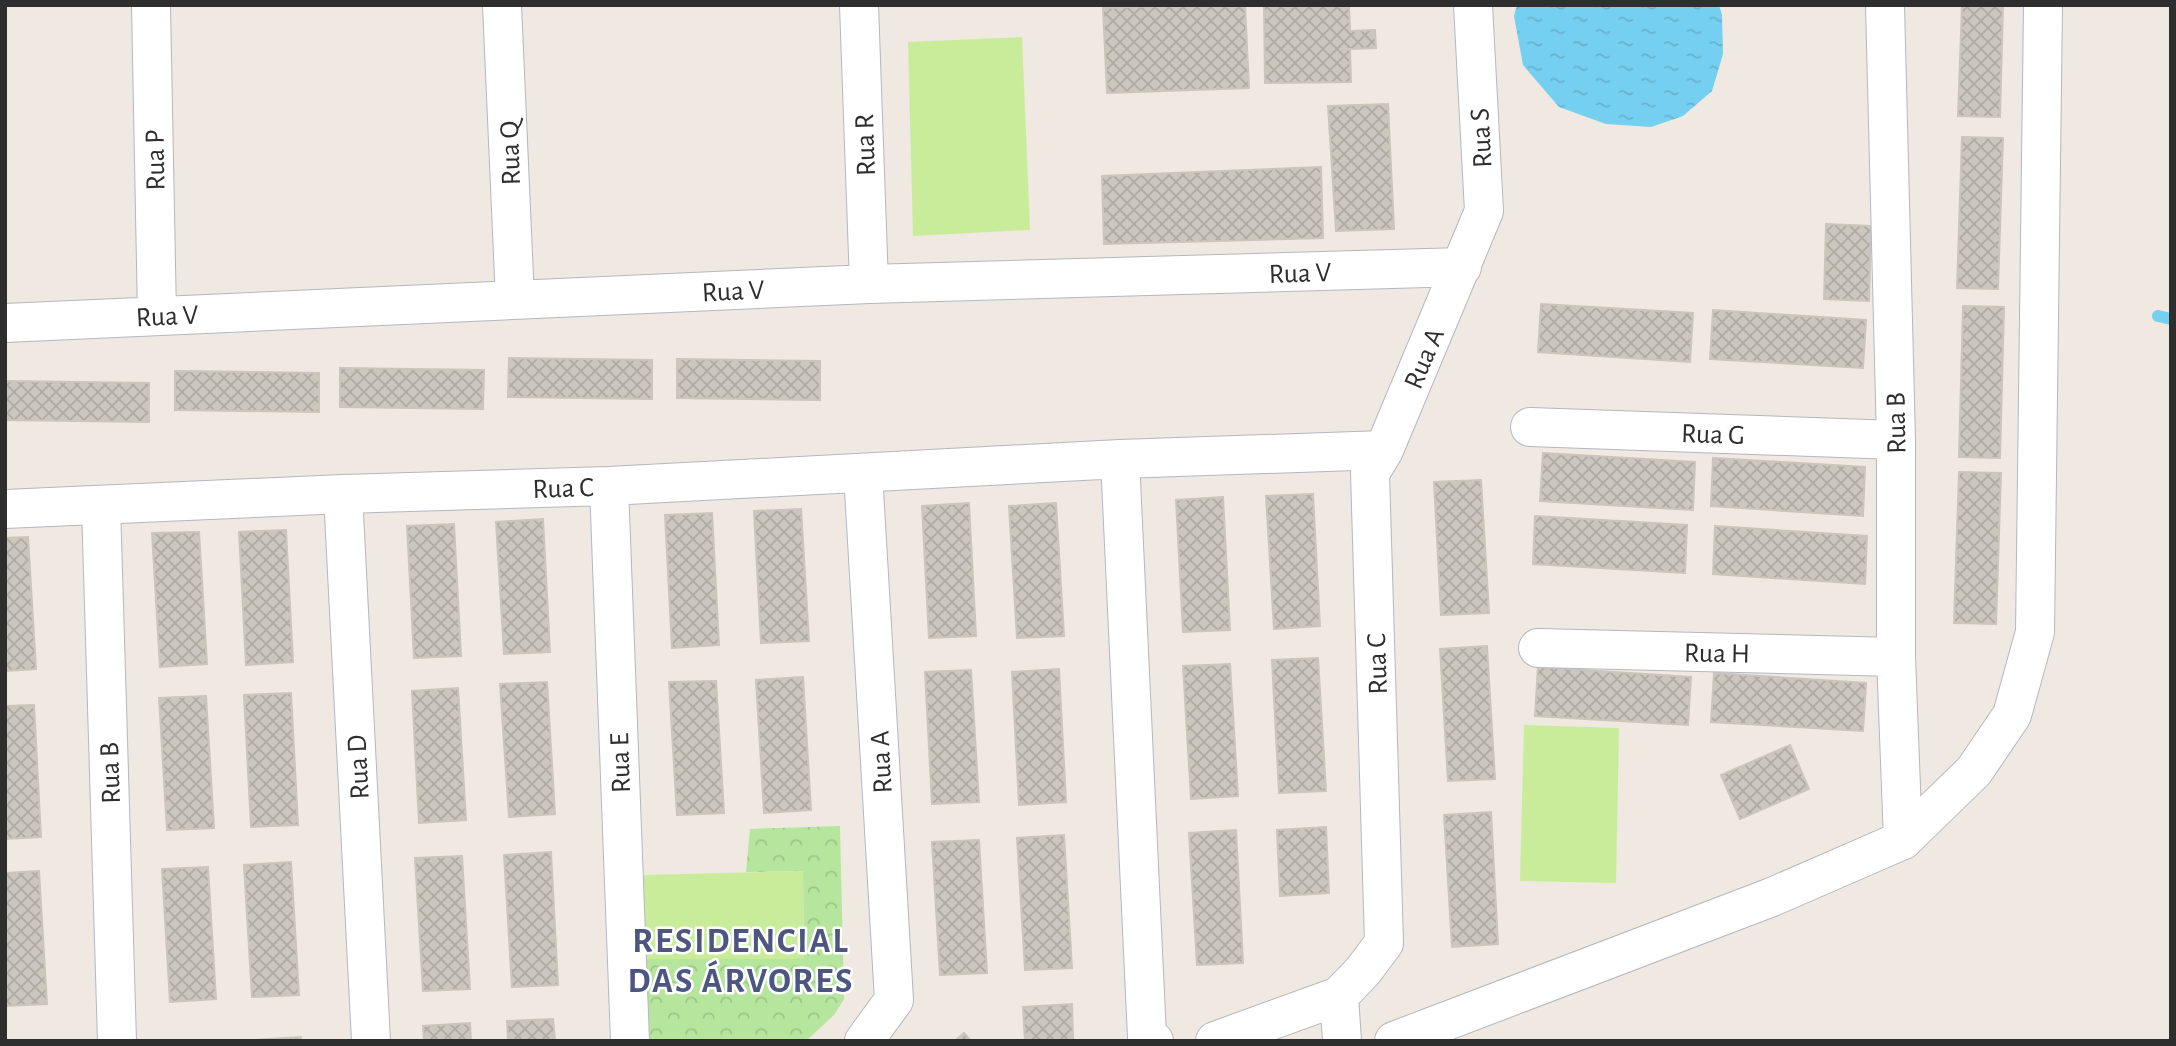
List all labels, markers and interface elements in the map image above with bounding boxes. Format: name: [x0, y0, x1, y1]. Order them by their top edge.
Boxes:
street label: Rua S: [1466, 107, 1498, 169]
street label: Rua R: [851, 113, 881, 177]
street label: Rua Q: [496, 117, 526, 186]
street label: Rua P: [141, 129, 171, 191]
street label: Rua V: [1268, 259, 1332, 289]
street label: Rua V: [701, 276, 765, 308]
street label: Rua V: [135, 301, 199, 333]
street label: Rua A: [1400, 324, 1450, 393]
street label: Rua B: [1882, 392, 1912, 454]
street label: Rua G: [1681, 420, 1745, 450]
street label: Rua C: [532, 474, 594, 504]
street label: Rua C: [1363, 633, 1393, 695]
street label: Rua H: [1684, 639, 1750, 669]
street label: Rua A: [866, 730, 898, 794]
street label: Rua E: [606, 732, 636, 794]
street label: Rua D: [343, 734, 375, 800]
street label: Rua B: [96, 742, 126, 804]
district label: RESIDENCIAL DAS ÁRVORES: [628, 924, 854, 999]

